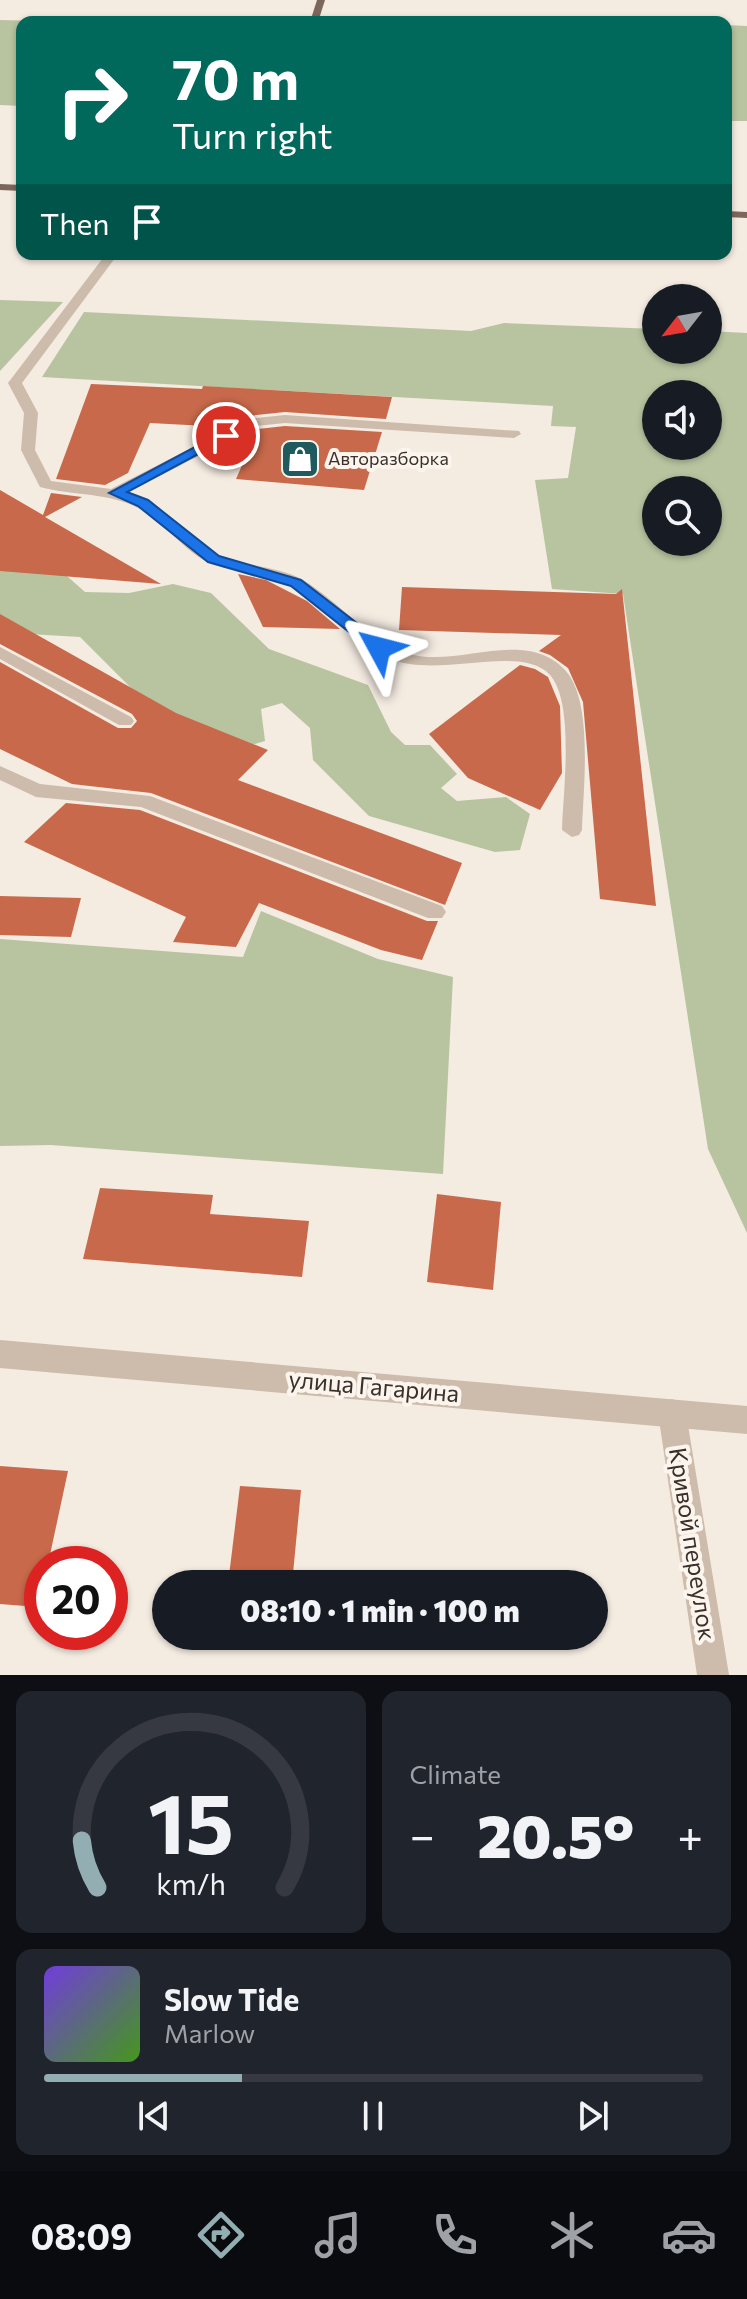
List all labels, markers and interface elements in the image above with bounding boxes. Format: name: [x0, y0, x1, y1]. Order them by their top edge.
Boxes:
text: 70 m: [172, 43, 299, 112]
icon: right: [40, 48, 144, 152]
text: Turn right: [172, 112, 333, 156]
icon: arrive: [125, 200, 169, 244]
text: Then: [40, 204, 109, 241]
north arrow: [642, 284, 722, 364]
map controls: [642, 284, 722, 556]
button: sound: [642, 380, 722, 460]
pin: [192, 402, 260, 470]
icon: arrive: [204, 414, 248, 458]
shop icon: Авторазборка: [279, 438, 321, 480]
place label: Авторазборка: [328, 447, 449, 469]
button: search: [642, 476, 722, 556]
position arrow: [337, 606, 421, 690]
street label: улица Гагарина: [288, 1364, 461, 1407]
street label: Кривой переулок: [664, 1445, 723, 1642]
speed limit sign: 20: [24, 1546, 128, 1650]
text: 08:10 · 1 min · 100 m: [240, 1591, 520, 1628]
text: Climate: [410, 1758, 501, 1789]
text: 15: [148, 1769, 234, 1871]
text: 20.5°: [477, 1797, 634, 1870]
text: −: [410, 1807, 435, 1861]
text: +: [677, 1807, 703, 1861]
text: km/h: [156, 1866, 226, 1901]
text: Slow Tide: [164, 1980, 299, 2017]
text: Marlow: [164, 2017, 255, 2048]
icon: previous: [132, 2094, 176, 2138]
icon: pause: [351, 2094, 395, 2138]
icon: next: [571, 2094, 615, 2138]
icon: directions: [193, 2207, 249, 2263]
icon: music: [310, 2207, 366, 2263]
icon: phone: [427, 2207, 483, 2263]
icon: climate: [544, 2207, 600, 2263]
icon: car: [661, 2207, 717, 2263]
text: 08:09: [30, 2213, 132, 2257]

